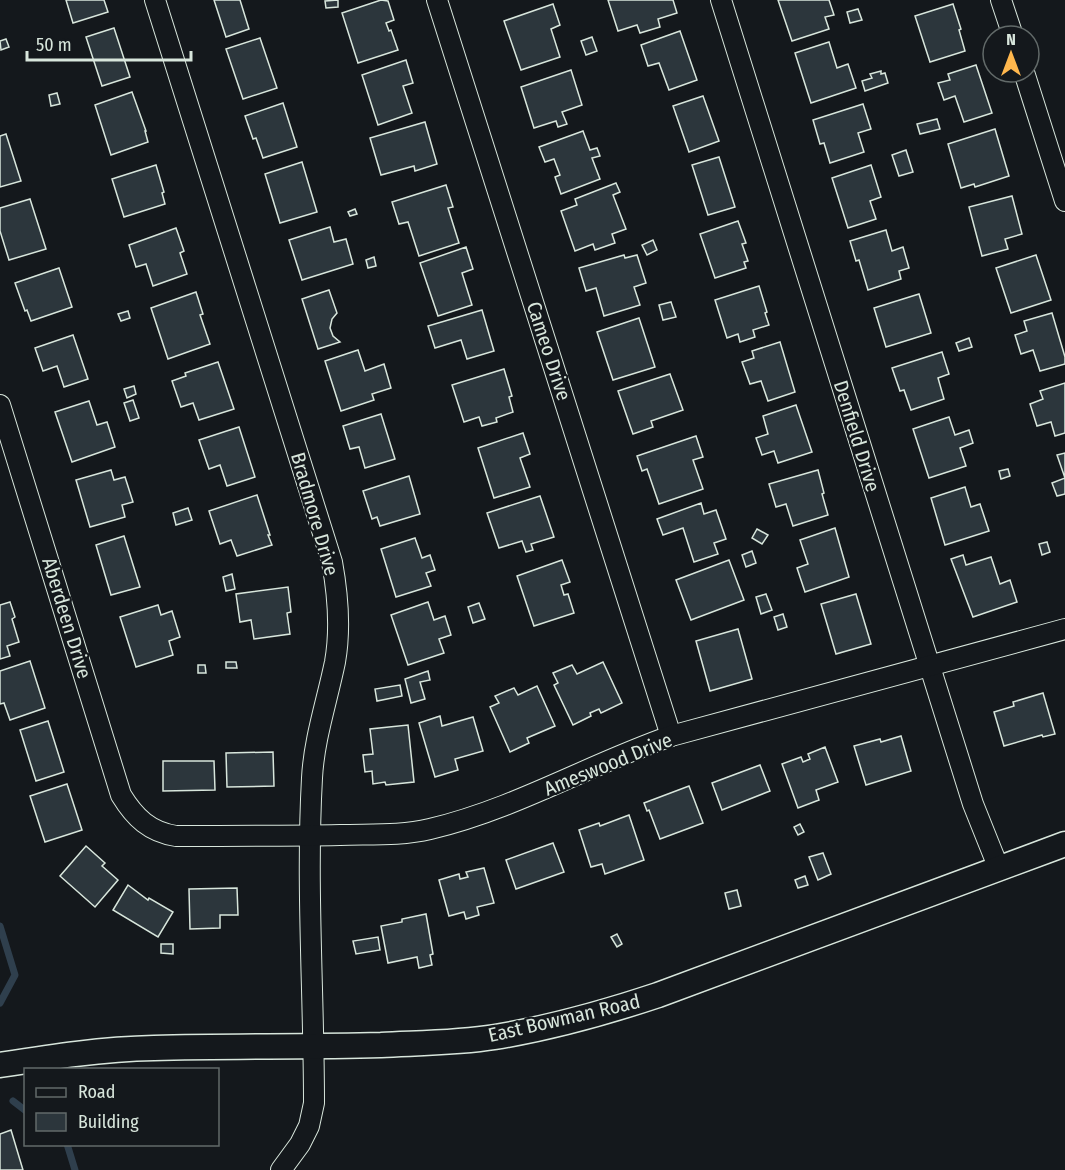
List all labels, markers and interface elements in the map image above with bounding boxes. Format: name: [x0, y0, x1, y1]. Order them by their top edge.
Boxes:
scale bar: [27, 24, 190, 62]
north arrow: [981, 24, 1041, 84]
text: N: [1006, 30, 1016, 49]
text: 50 m: [36, 34, 72, 56]
street label: Cameo Drive: [522, 299, 576, 403]
street label: Denfield Drive: [829, 377, 885, 495]
street label: Bradmore Drive: [286, 450, 344, 578]
street label: Aberdeen Drive: [37, 554, 97, 682]
street label: Ameswood Drive: [540, 727, 676, 801]
street label: East Bowman Road: [486, 989, 642, 1047]
legend: [24, 1068, 219, 1146]
text: Road: [78, 1081, 115, 1103]
text: Building: [78, 1111, 139, 1133]

